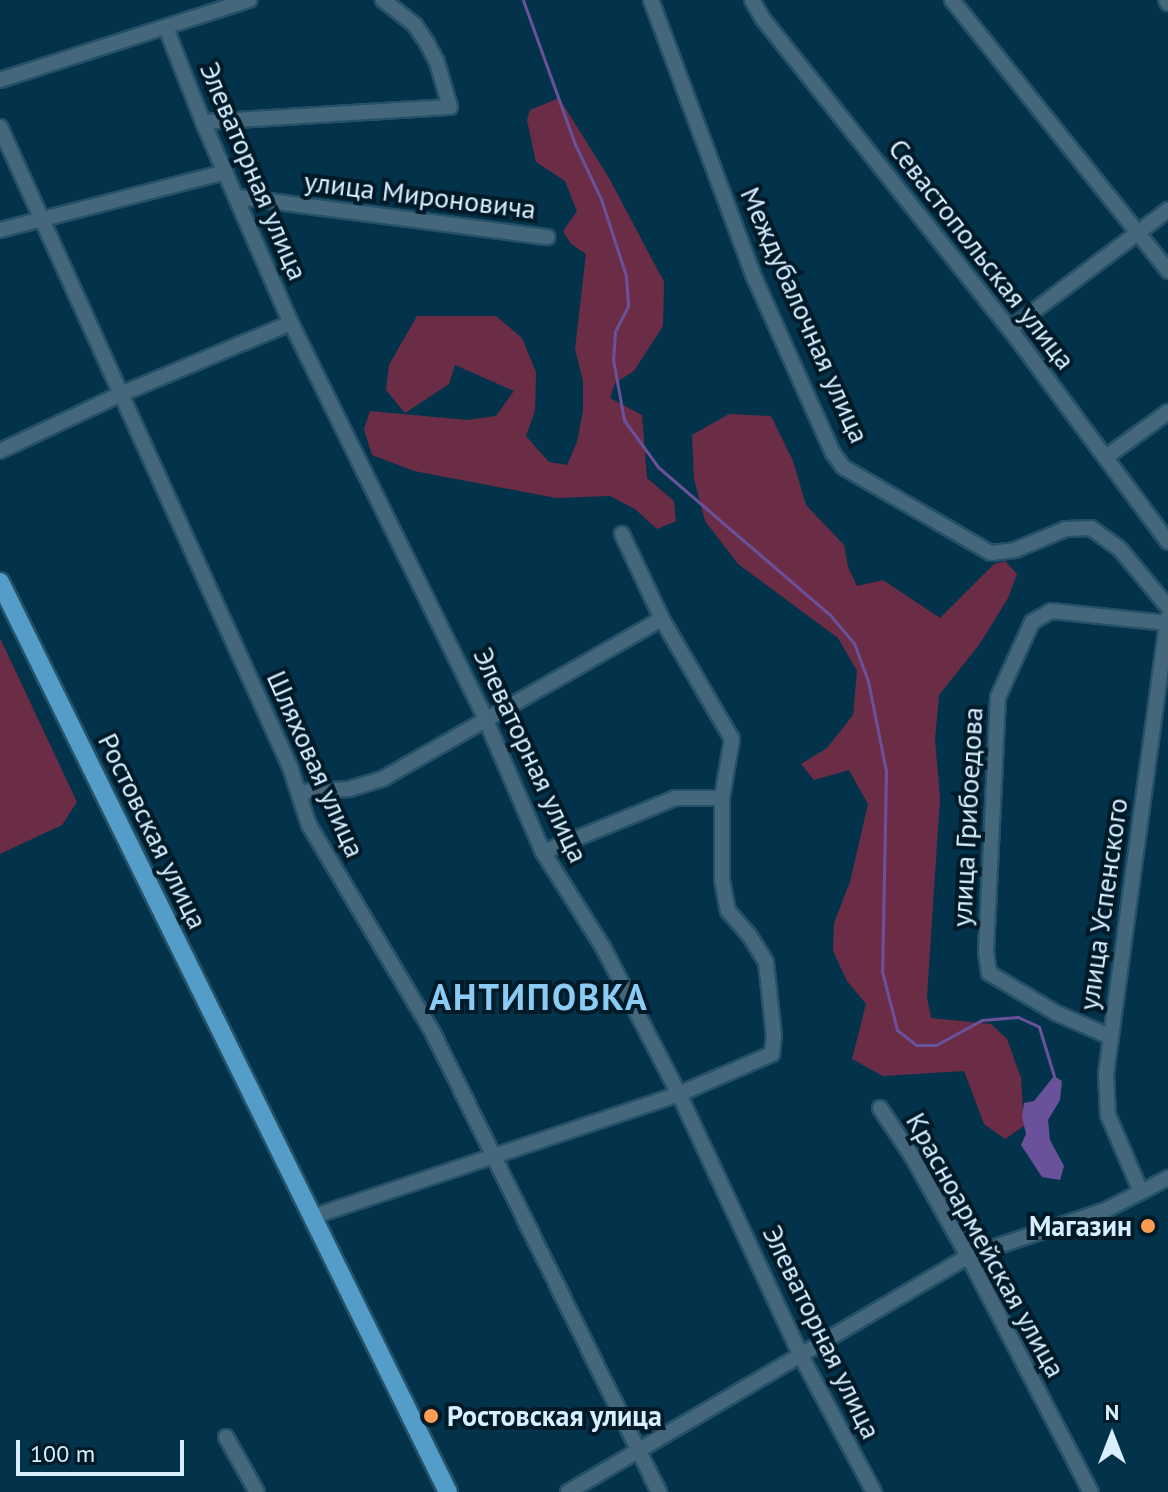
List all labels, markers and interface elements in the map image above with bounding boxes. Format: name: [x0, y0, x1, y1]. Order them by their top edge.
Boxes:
street label: Элеваторная улица: [193, 57, 315, 285]
street label: Севастопольская улица: [881, 132, 1083, 376]
street label: улица Мироновича: [302, 164, 538, 226]
street label: Междубалочная улица: [733, 182, 877, 448]
street label: Элеваторная улица: [466, 642, 596, 868]
street label: Шляховая улица: [260, 666, 372, 862]
street label: улица Грибоедова: [944, 706, 990, 928]
street label: Ростовская улица: [91, 728, 215, 934]
street label: улица Успенского: [1071, 795, 1135, 1013]
district label: АНТИПОВКА: [429, 975, 649, 1019]
street label: Красноармейская улица: [899, 1107, 1073, 1383]
place label: Магазин: [1029, 1209, 1132, 1243]
marker: Магазин: [1139, 1217, 1157, 1235]
street label: Элеваторная улица: [756, 1220, 888, 1444]
north arrow: [1072, 1396, 1152, 1476]
text: N: [1105, 1398, 1119, 1426]
place label: Ростовская улица: [447, 1399, 662, 1433]
marker: Ростовская улица: [422, 1407, 440, 1425]
scale bar: [20, 1424, 188, 1474]
text: 100 m: [30, 1438, 95, 1469]

